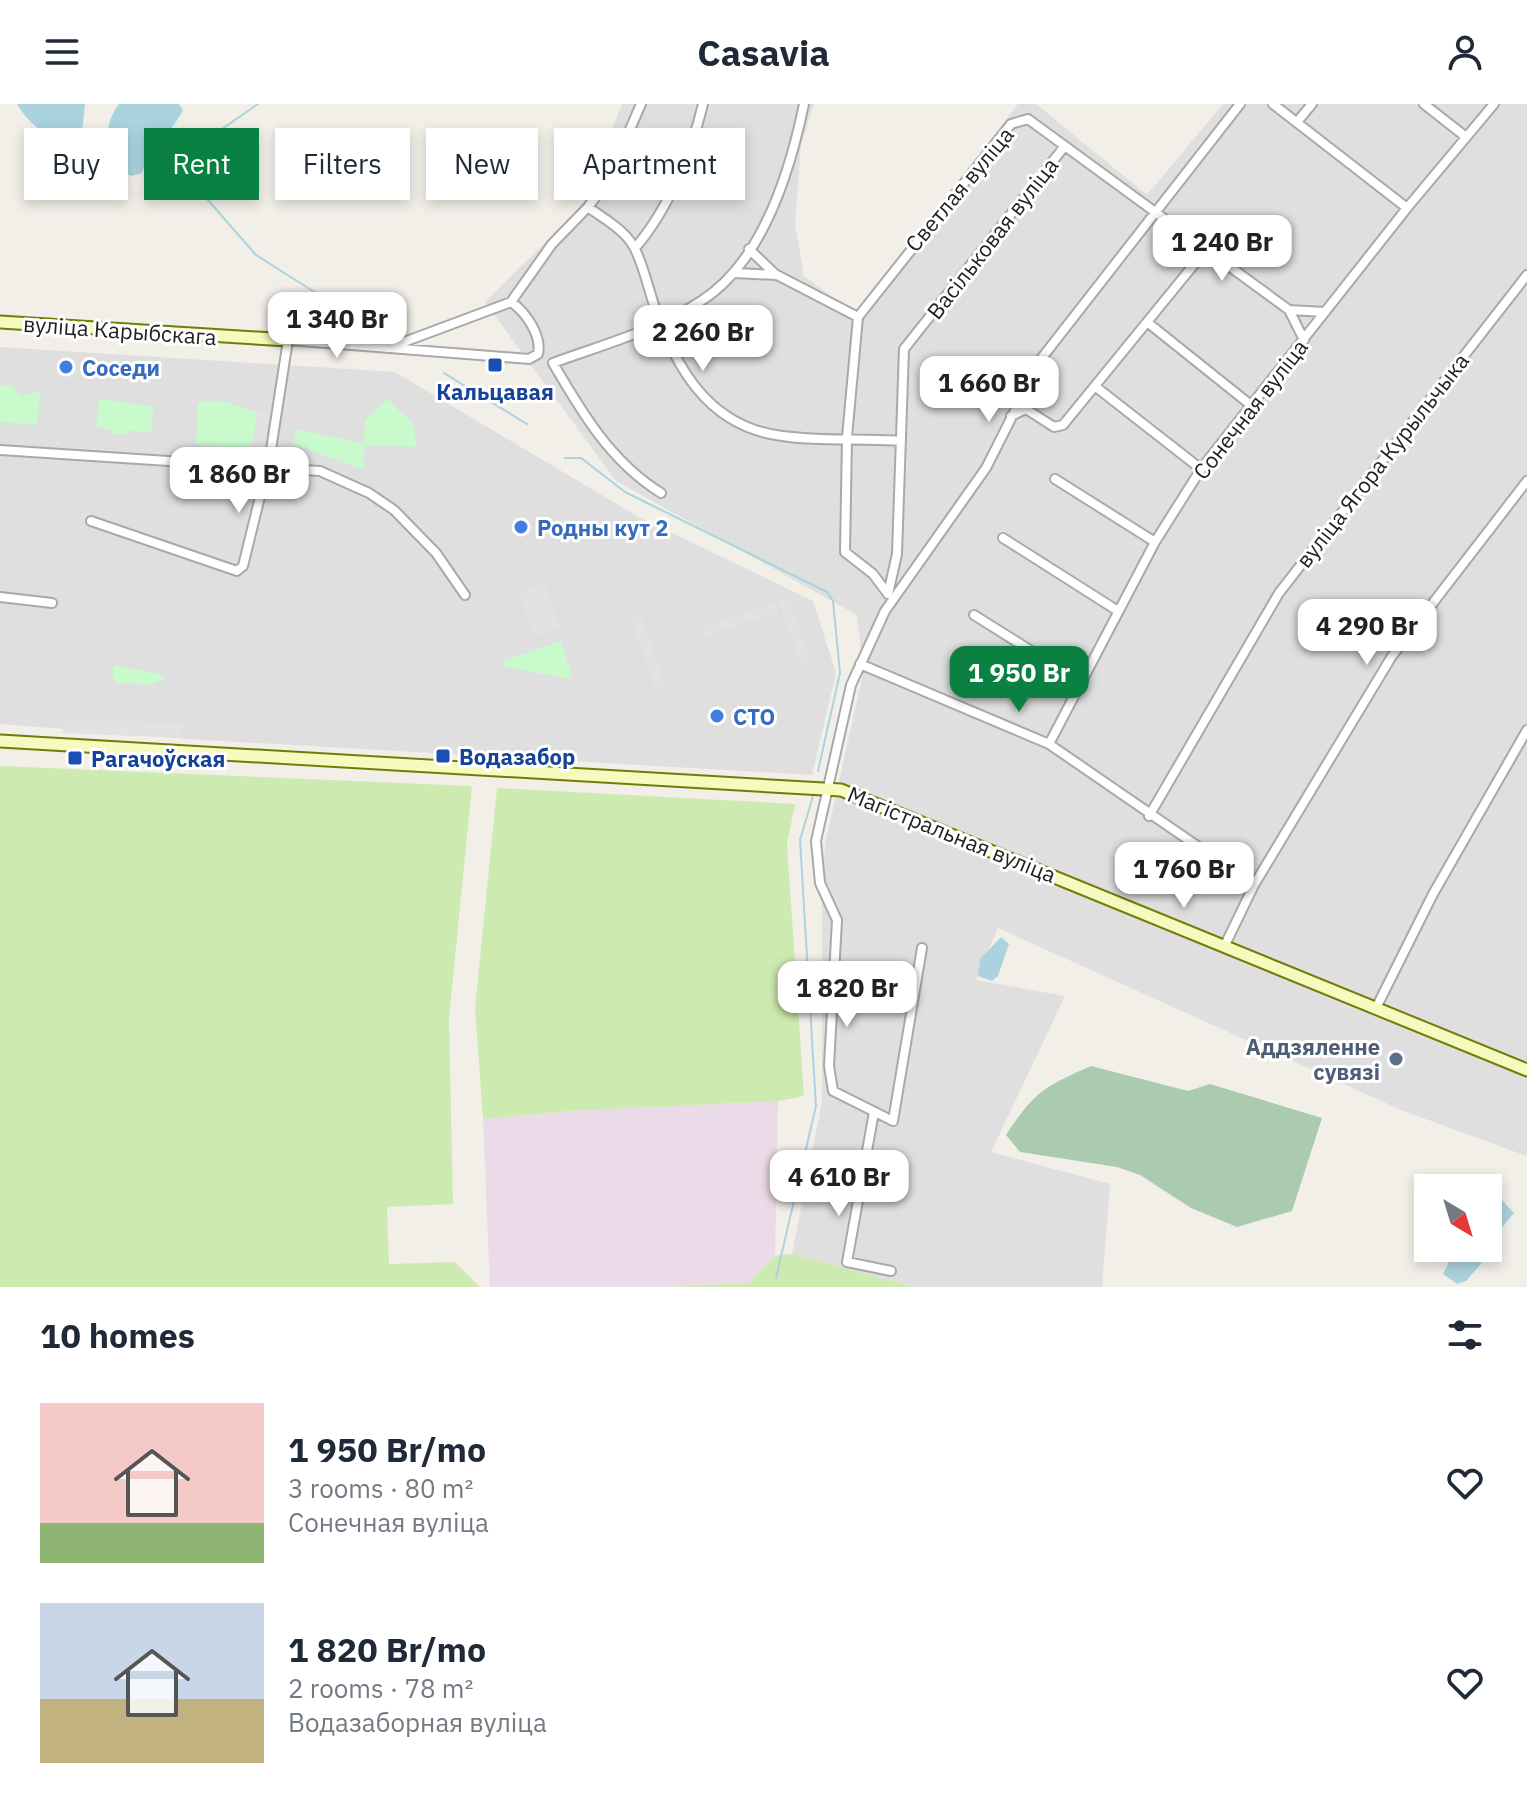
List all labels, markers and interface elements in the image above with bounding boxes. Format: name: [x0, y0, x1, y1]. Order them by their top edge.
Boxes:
text: Casavia: [697, 29, 830, 76]
icon: menu: [40, 30, 84, 74]
icon: person: [1443, 30, 1487, 74]
street label: Светлая вуліца: [898, 120, 1020, 257]
chip: Buy: [24, 128, 128, 200]
chip: Rent: [144, 128, 259, 200]
chip: Filters: [275, 128, 410, 200]
chip: New: [426, 128, 538, 200]
chip: Apartment: [554, 128, 745, 200]
street label: Васільковая вуліца: [920, 151, 1064, 325]
pin: 1 240 Br: [1139, 215, 1305, 283]
text: 1 240 Br: [1171, 224, 1273, 258]
pin: 1 340 Br: [254, 292, 420, 360]
text: 1 340 Br: [286, 301, 388, 335]
pin: 2 260 Br: [620, 305, 786, 373]
street label: вуліца Карыбскага: [22, 309, 218, 351]
text: 2 260 Br: [652, 314, 754, 348]
street label: Сонечная вуліца: [1186, 333, 1314, 485]
street label: вуліца Ягора Курыльчыка: [1289, 347, 1475, 573]
place label: Соседи: [82, 353, 160, 382]
marker: Кальцавая: [486, 356, 504, 374]
pin: 1 660 Br: [906, 356, 1072, 424]
marker: Соседи: [57, 358, 75, 376]
text: 1 660 Br: [938, 365, 1040, 399]
place label: Кальцавая: [436, 377, 554, 406]
pin: 1 860 Br: [156, 447, 322, 515]
text: 1 860 Br: [188, 456, 290, 490]
place label: Родны кут 2: [537, 513, 669, 542]
marker: Родны кут 2: [512, 518, 530, 536]
pin: 4 290 Br: [1284, 599, 1450, 667]
text: 4 290 Br: [1316, 608, 1418, 642]
pin: 1 950 Br: [936, 646, 1102, 714]
text: 1 950 Br: [968, 655, 1070, 689]
place label: СТО: [733, 702, 775, 731]
marker: СТО: [708, 707, 726, 725]
place label: Водазабор: [459, 742, 575, 771]
place label: Рагачоўская: [91, 744, 225, 773]
marker: Водазабор: [434, 747, 452, 765]
marker: Рагачоўская: [66, 749, 84, 767]
street label: Магістральная вуліца: [844, 779, 1061, 889]
pin: 1 760 Br: [1101, 842, 1267, 910]
text: 1 760 Br: [1133, 851, 1235, 885]
pin: 1 820 Br: [764, 961, 930, 1029]
text: 1 820 Br: [796, 970, 898, 1004]
place label: Аддзяленне сувязі: [1246, 1032, 1380, 1086]
marker: Аддзяленне сувязі: [1387, 1050, 1405, 1068]
pin: 4 610 Br: [756, 1150, 922, 1218]
text: 4 610 Br: [788, 1159, 890, 1193]
north arrow: [1414, 1174, 1502, 1262]
map controls: [1414, 1174, 1502, 1262]
text: 10 homes: [40, 1313, 195, 1357]
icon: filters: [1443, 1313, 1487, 1357]
text: 1 950 Br/mo: [288, 1427, 486, 1471]
icon: home: [104, 1435, 200, 1531]
icon: heart: [1443, 1461, 1487, 1505]
text: 3 rooms · 80 m²: [288, 1471, 473, 1505]
text: Сонечная вуліца: [288, 1505, 489, 1539]
text: 1 820 Br/mo: [288, 1627, 486, 1671]
icon: home: [104, 1635, 200, 1731]
icon: heart: [1443, 1661, 1487, 1705]
text: 2 rooms · 78 m²: [288, 1671, 473, 1705]
text: Водазаборная вуліца: [288, 1705, 547, 1739]

